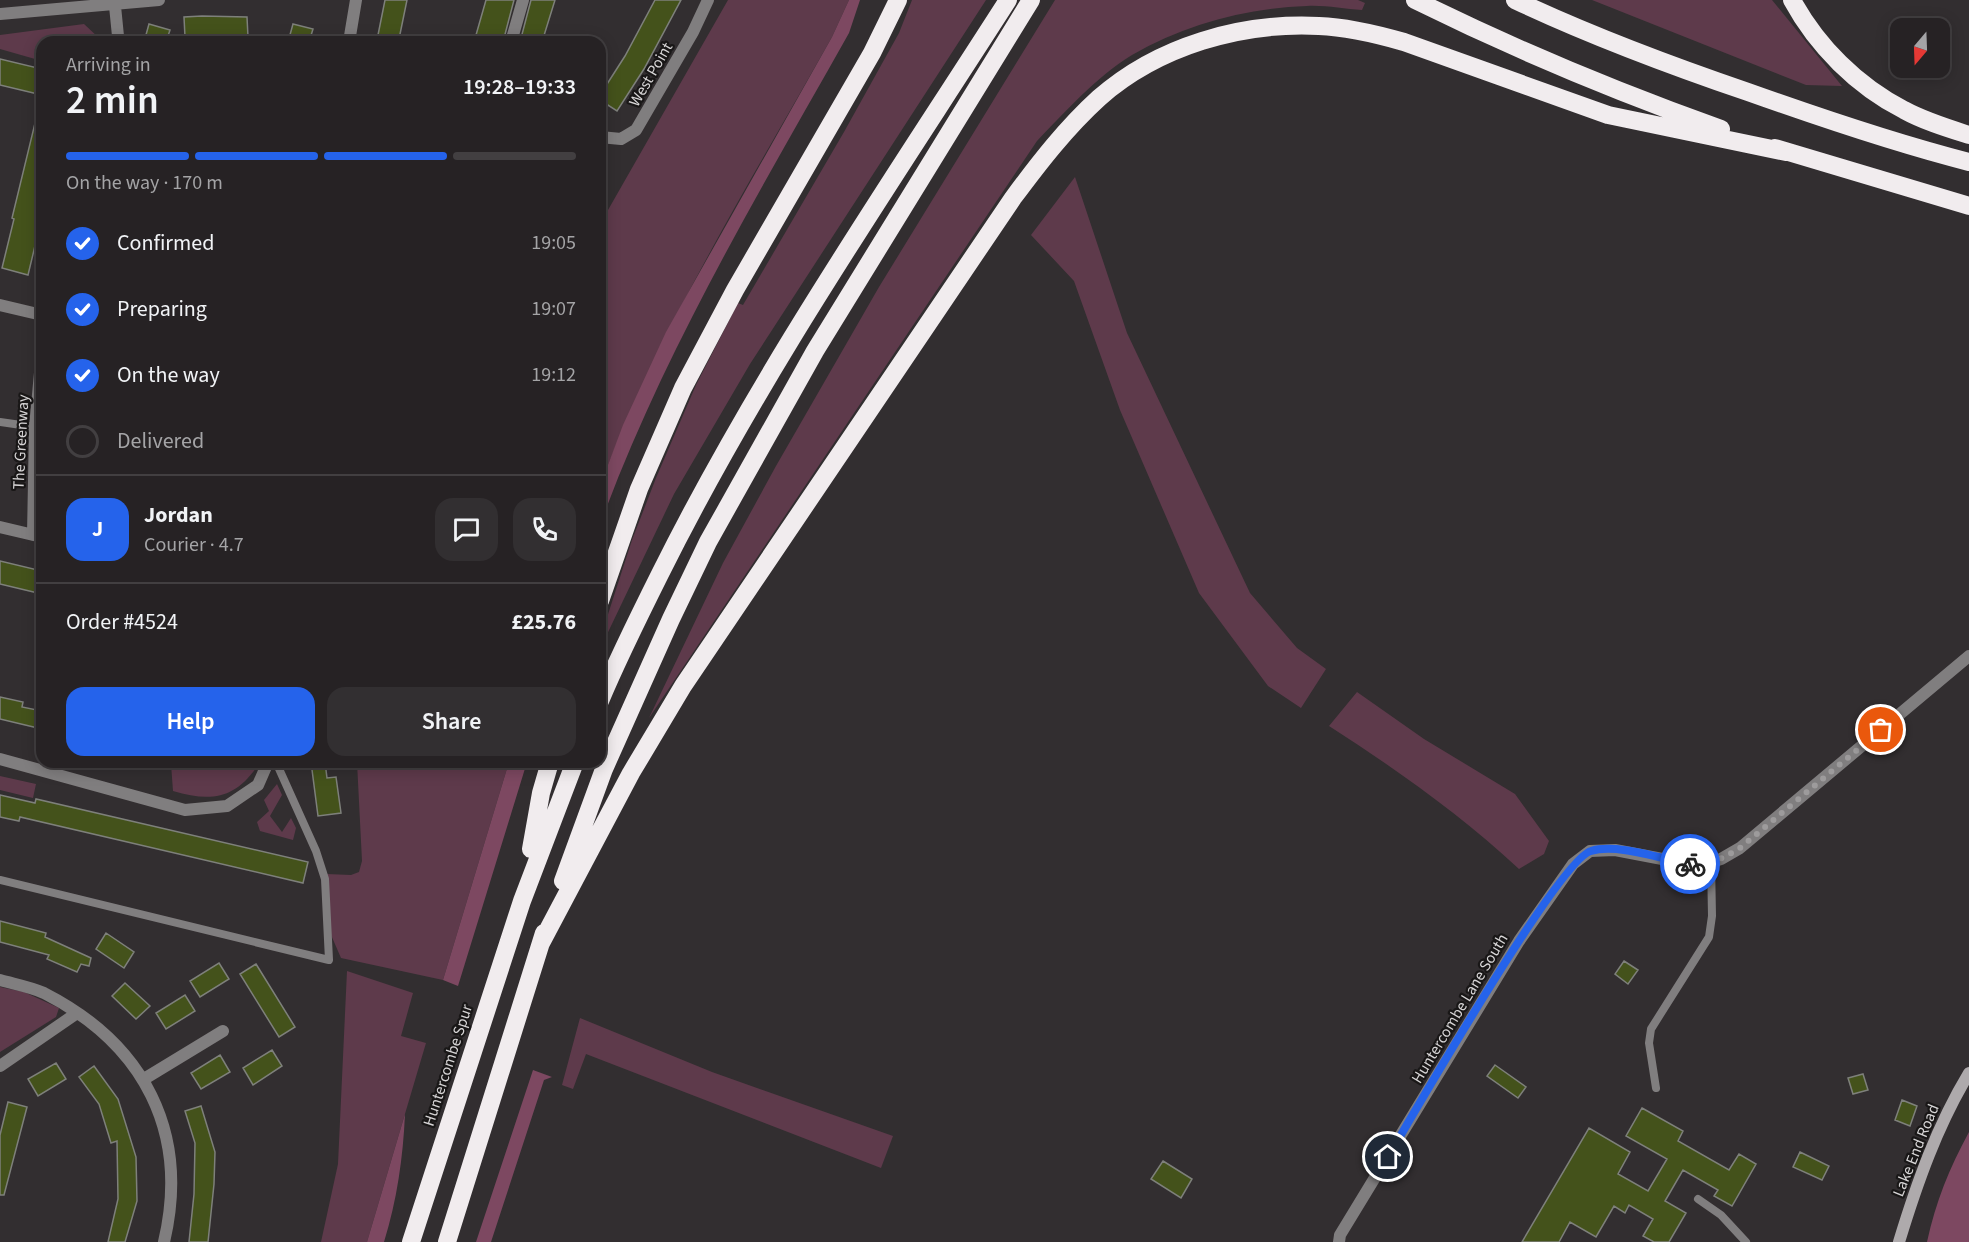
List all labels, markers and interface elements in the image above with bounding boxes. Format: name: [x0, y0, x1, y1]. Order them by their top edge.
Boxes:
north arrow: [1890, 18, 1950, 78]
map controls: [1890, 18, 1950, 78]
street label: West Point: [624, 38, 678, 111]
text: Arriving in: [66, 51, 151, 79]
text: 19:28–19:33: [463, 71, 576, 103]
text: 2 min: [66, 73, 159, 129]
text: On the way · 170 m: [66, 169, 223, 197]
icon: check: [66, 227, 99, 260]
text: Confirmed: [117, 227, 214, 259]
text: 19:05: [531, 229, 576, 257]
icon: check: [66, 293, 99, 326]
text: Preparing: [117, 293, 207, 325]
text: 19:07: [531, 295, 576, 323]
icon: check: [66, 359, 99, 392]
text: On the way: [117, 359, 220, 391]
text: 19:12: [531, 361, 576, 389]
street label: The Greenway: [8, 393, 35, 490]
text: Delivered: [117, 425, 204, 457]
button: chat: [435, 498, 498, 561]
button: phone: [513, 498, 576, 561]
text: Jordan: [144, 499, 213, 531]
text: J: [92, 513, 103, 545]
text: Courier · 4.7: [144, 531, 244, 559]
text: Order #4524: [66, 606, 178, 638]
text: £25.76: [511, 606, 576, 638]
button: Help: [66, 687, 315, 756]
button: Share: [327, 687, 576, 756]
pin: [1855, 704, 1906, 755]
icon: bag: [1864, 713, 1897, 746]
courier: [1660, 834, 1720, 894]
icon: bike: [1674, 848, 1707, 881]
street label: Huntercombe Lane South: [1406, 930, 1513, 1087]
street label: Huntercombe Spur: [418, 1001, 478, 1129]
street label: Lake End Road: [1887, 1101, 1945, 1200]
pin: [1362, 1131, 1413, 1182]
icon: home: [1371, 1140, 1404, 1173]

